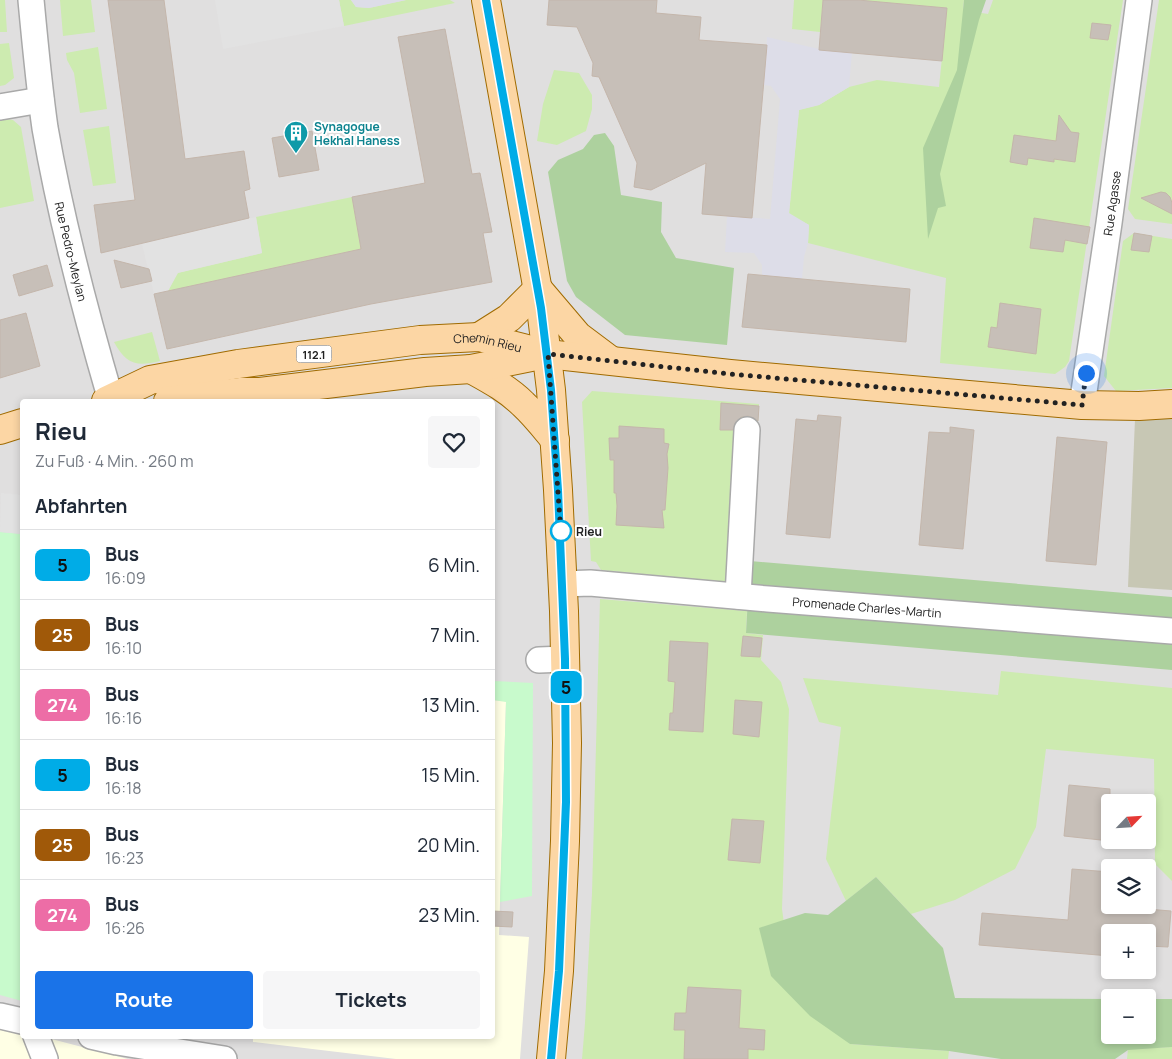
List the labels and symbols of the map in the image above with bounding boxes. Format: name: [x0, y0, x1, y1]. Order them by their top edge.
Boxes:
place label: Synagogue Hekhal Haness: [314, 118, 400, 149]
building icon: Synagogue Hekhal Haness: [283, 120, 309, 154]
street label: Rue Agasse: [1099, 170, 1124, 237]
street label: Rue Pedro-Meylan: [51, 200, 92, 303]
street label: Chemin Rieu: [453, 328, 524, 356]
road number: 112.1: [296, 346, 332, 362]
your location: [1074, 361, 1099, 386]
marker: Rieu: [550, 520, 572, 542]
place label: Rieu: [576, 523, 602, 540]
street label: Promenade Charles-Martin: [792, 592, 942, 621]
line badge: 5: [550, 671, 582, 703]
north arrow: [1101, 794, 1156, 849]

